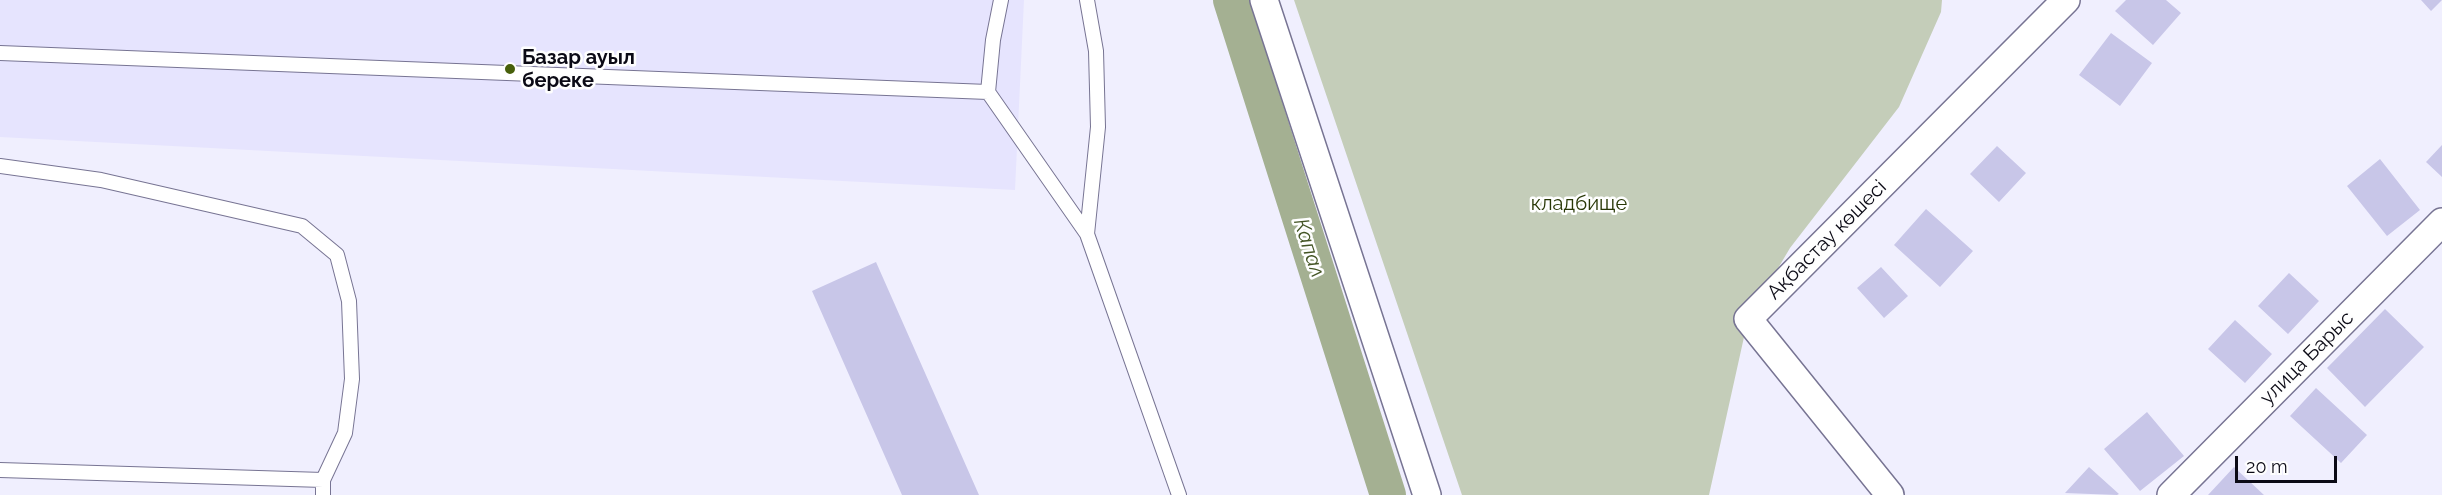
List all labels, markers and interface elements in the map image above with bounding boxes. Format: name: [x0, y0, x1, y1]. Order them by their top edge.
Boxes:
place label: Базар ауыл береке: [522, 46, 635, 93]
marker: Базар ауыл береке: [503, 62, 517, 76]
street label: Ақбастау көшесі: [1762, 175, 1892, 305]
park label: кладбище: [1531, 192, 1627, 216]
water label: Капал: [1288, 215, 1330, 281]
street label: улица Барыс: [2255, 306, 2359, 410]
scale bar: [2238, 444, 2340, 482]
text: 20 m: [2246, 456, 2288, 477]

